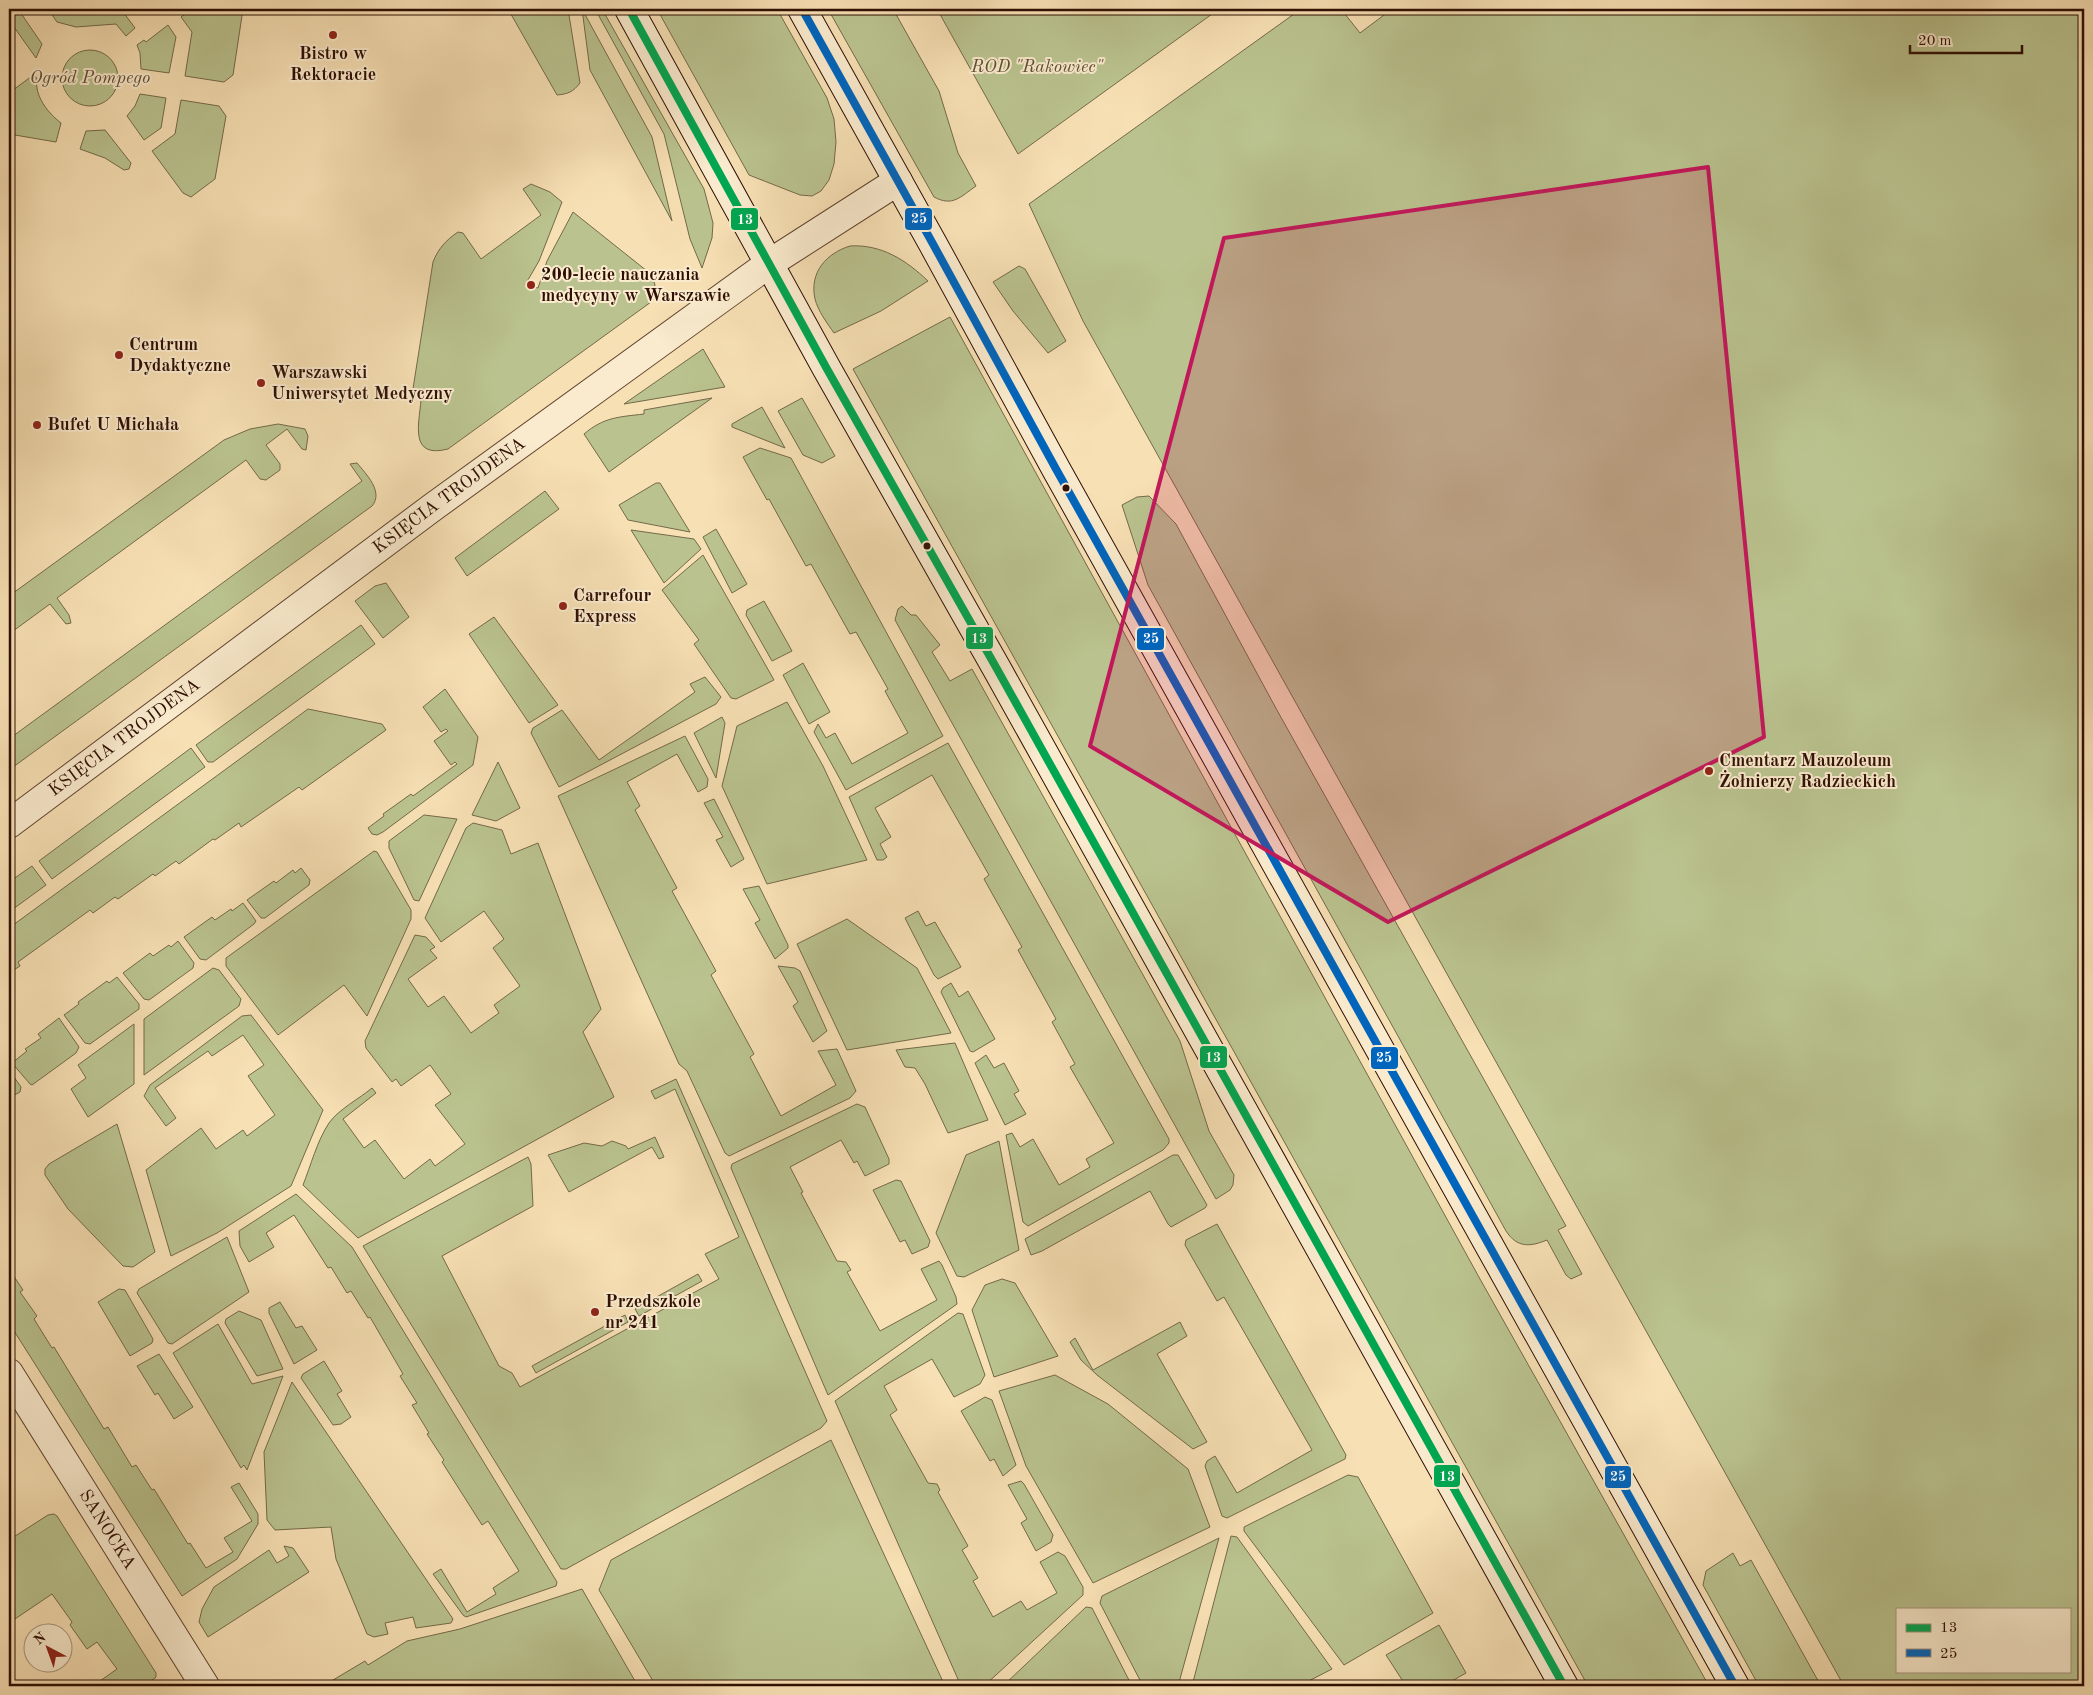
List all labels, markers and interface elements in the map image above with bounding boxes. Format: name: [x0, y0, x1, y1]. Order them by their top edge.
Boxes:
scale bar: [1910, 22, 2023, 54]
marker: Bistro w Rektoracie: [327, 29, 339, 41]
text: 20 m: [1918, 34, 1952, 49]
place label: Bistro w Rektoracie: [290, 45, 376, 84]
park label: ROD "Rakowiec": [970, 58, 1104, 76]
park label: Ogród Pompego: [30, 69, 150, 87]
line badge: 13: [730, 207, 759, 231]
line badge: 25: [904, 207, 933, 231]
text: 25: [911, 212, 927, 226]
text: 13: [737, 213, 753, 227]
place label: 200-lecie nauczania medycyny w Warszawie: [541, 266, 731, 305]
marker: 200-lecie nauczania medycyny w Warszawie: [525, 279, 537, 291]
place label: Centrum Dydaktyczne: [129, 336, 231, 375]
marker: Centrum Dydaktyczne: [113, 349, 125, 361]
place label: Warszawski Uniwersytet Medyczny: [271, 364, 453, 403]
marker: Warszawski Uniwersytet Medyczny: [255, 377, 267, 389]
place label: Bufet U Michała: [47, 416, 179, 434]
marker: Bufet U Michała: [31, 419, 43, 431]
street label: KSIĘCIA TROJDENA: [370, 434, 529, 558]
unlabelled marker: [1061, 483, 1071, 493]
unlabelled marker: [922, 541, 932, 551]
place label: Carrefour Express: [573, 587, 651, 626]
marker: Carrefour Express: [557, 600, 569, 612]
line badge: 13: [965, 626, 994, 650]
line badge: 25: [1136, 627, 1165, 651]
text: 13: [971, 632, 987, 646]
text: 25: [1143, 632, 1159, 646]
street label: KSIĘCIA TROJDENA: [45, 675, 204, 800]
place label: Cmentarz Mauzoleum Żołnierzy Radzieckich: [1719, 752, 1896, 791]
marker: Cmentarz Mauzoleum Żołnierzy Radzieckich: [1703, 765, 1715, 777]
line badge: 13: [1199, 1045, 1228, 1069]
line badge: 25: [1370, 1046, 1399, 1070]
text: 13: [1205, 1051, 1221, 1065]
text: 25: [1376, 1051, 1392, 1065]
place label: Przedszkole nr 241: [605, 1293, 701, 1332]
marker: Przedszkole nr 241: [589, 1306, 601, 1318]
line badge: 13: [1433, 1464, 1461, 1488]
line badge: 25: [1604, 1465, 1632, 1489]
text: 13: [1439, 1470, 1455, 1484]
text: 25: [1610, 1470, 1626, 1484]
street label: SANOCKA: [76, 1487, 139, 1573]
legend: [1896, 1608, 2070, 1672]
text: 13: [1940, 1621, 1957, 1636]
north arrow: [22, 1622, 72, 1672]
text: N: [31, 1630, 49, 1648]
text: 25: [1940, 1647, 1957, 1662]

